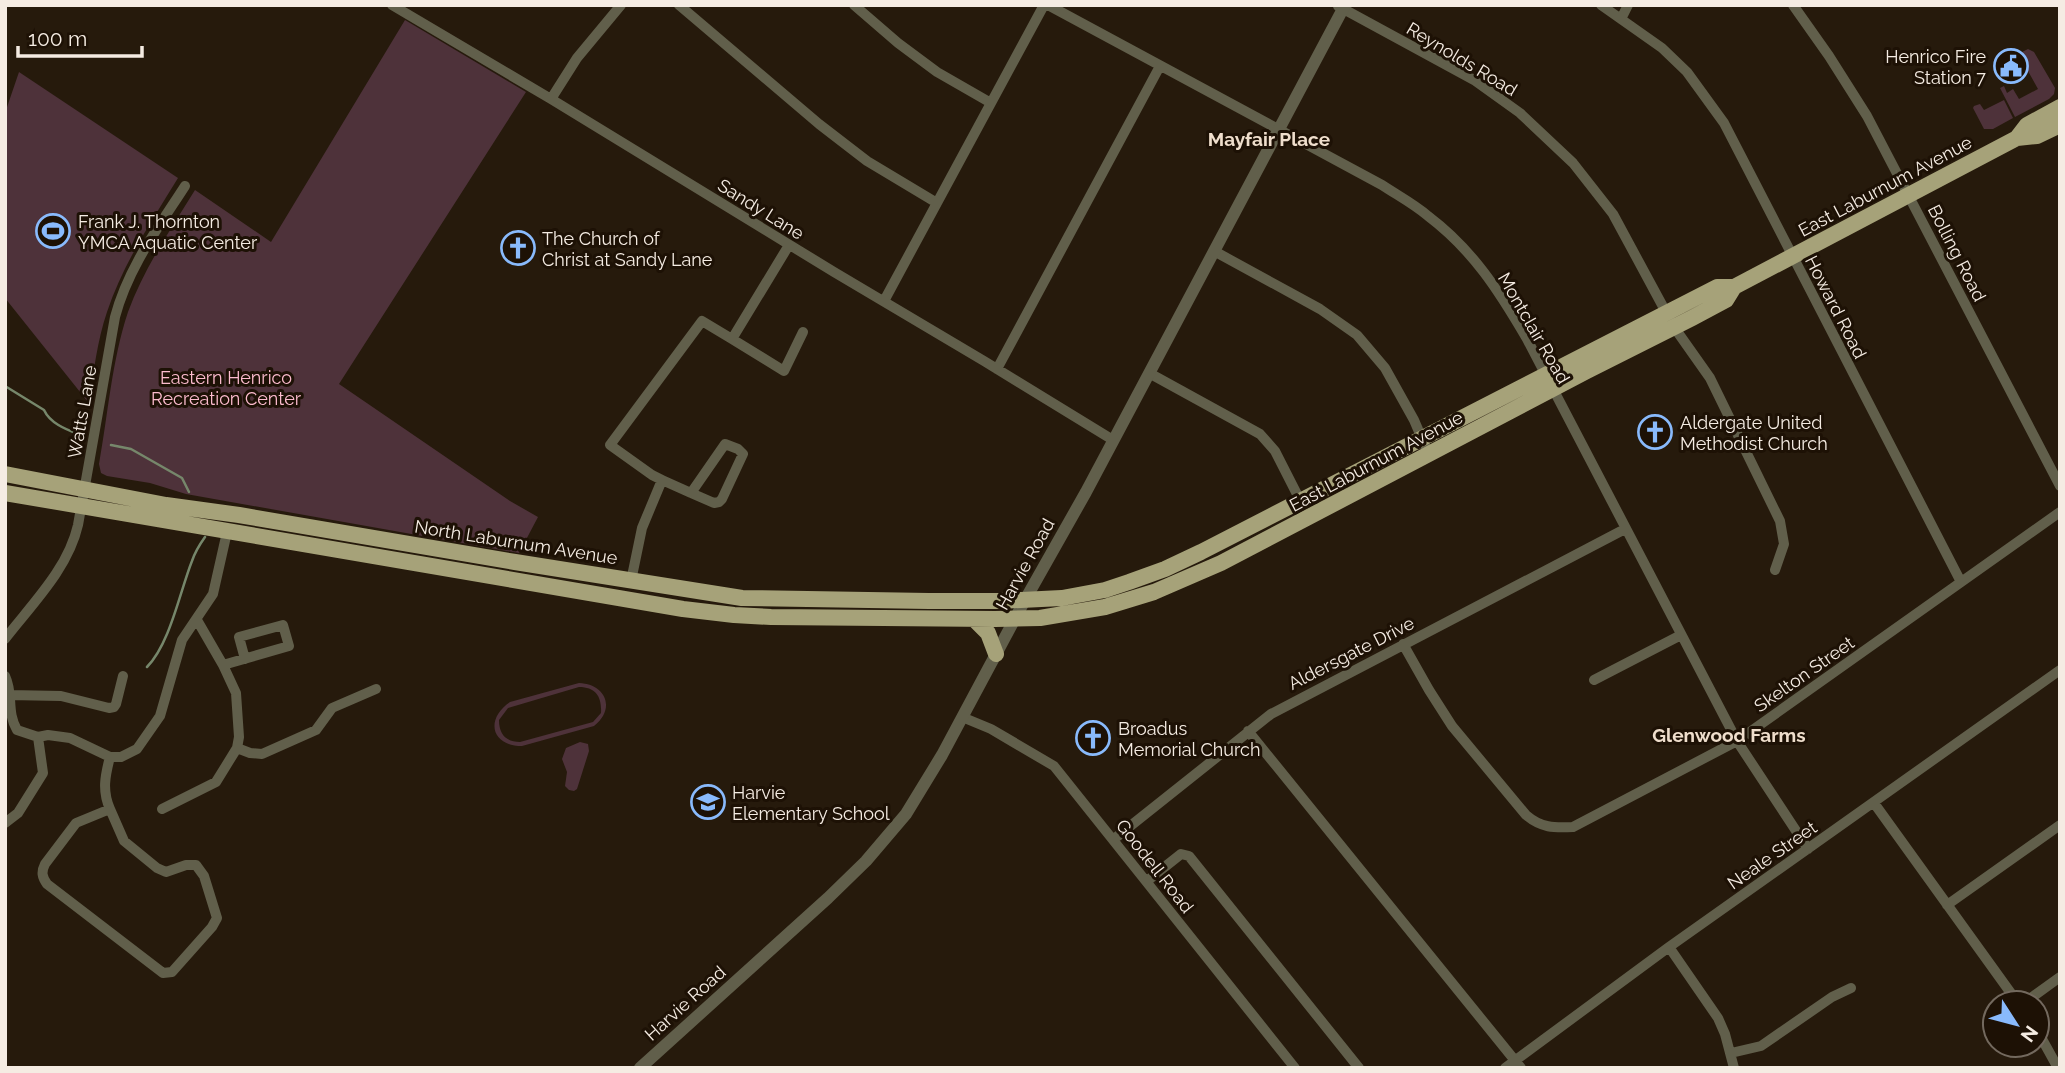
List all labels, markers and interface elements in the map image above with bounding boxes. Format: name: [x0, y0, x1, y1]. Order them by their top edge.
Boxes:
scale bar: [18, 14, 142, 58]
street label: Reynolds Road: [1403, 18, 1521, 100]
text: 100 m: [28, 26, 87, 51]
place label: Henrico Fire Station 7: [1885, 46, 1986, 88]
public building icon: Henrico Fire Station 7: [1992, 47, 2030, 85]
district label: Mayfair Place: [1208, 128, 1330, 150]
street label: East Laburnum Avenue: [1795, 131, 1976, 241]
street label: Sandy Lane: [714, 174, 808, 244]
street label: Bolling Road: [1924, 201, 1990, 305]
place label: Frank J. Thornton YMCA Aquatic Center: [78, 211, 258, 253]
sports icon: Frank J. Thornton YMCA Aquatic Center: [34, 212, 72, 250]
place label: The Church of Christ at Sandy Lane: [542, 228, 713, 270]
church icon: The Church of Christ at Sandy Lane: [499, 229, 537, 267]
street label: Howard Road: [1801, 252, 1871, 362]
street label: Montclair Road: [1494, 269, 1574, 387]
street label: Watts Lane: [63, 363, 101, 460]
park label: Eastern Henrico Recreation Center: [151, 367, 302, 409]
street label: East Laburnum Avenue: [1286, 406, 1467, 516]
place label: Aldergate United Methodist Church: [1680, 412, 1828, 454]
church icon: Aldergate United Methodist Church: [1636, 413, 1674, 451]
street label: Harvie Road: [991, 515, 1059, 613]
street label: North Laburnum Avenue: [413, 516, 619, 568]
street label: Aldersgate Drive: [1284, 612, 1418, 694]
street label: Skelton Street: [1750, 632, 1858, 716]
place label: Broadus Memorial Church: [1118, 718, 1260, 760]
church icon: Broadus Memorial Church: [1074, 719, 1112, 757]
district label: Glenwood Farms: [1652, 724, 1806, 746]
place label: Harvie Elementary School: [732, 782, 890, 824]
school or university icon: Harvie Elementary School: [689, 783, 727, 821]
street label: Goodell Road: [1112, 815, 1198, 917]
street label: Neale Street: [1723, 817, 1821, 893]
street label: Harvie Road: [640, 961, 730, 1045]
north arrow: [1981, 989, 2051, 1059]
text: N: [2017, 1022, 2043, 1046]

